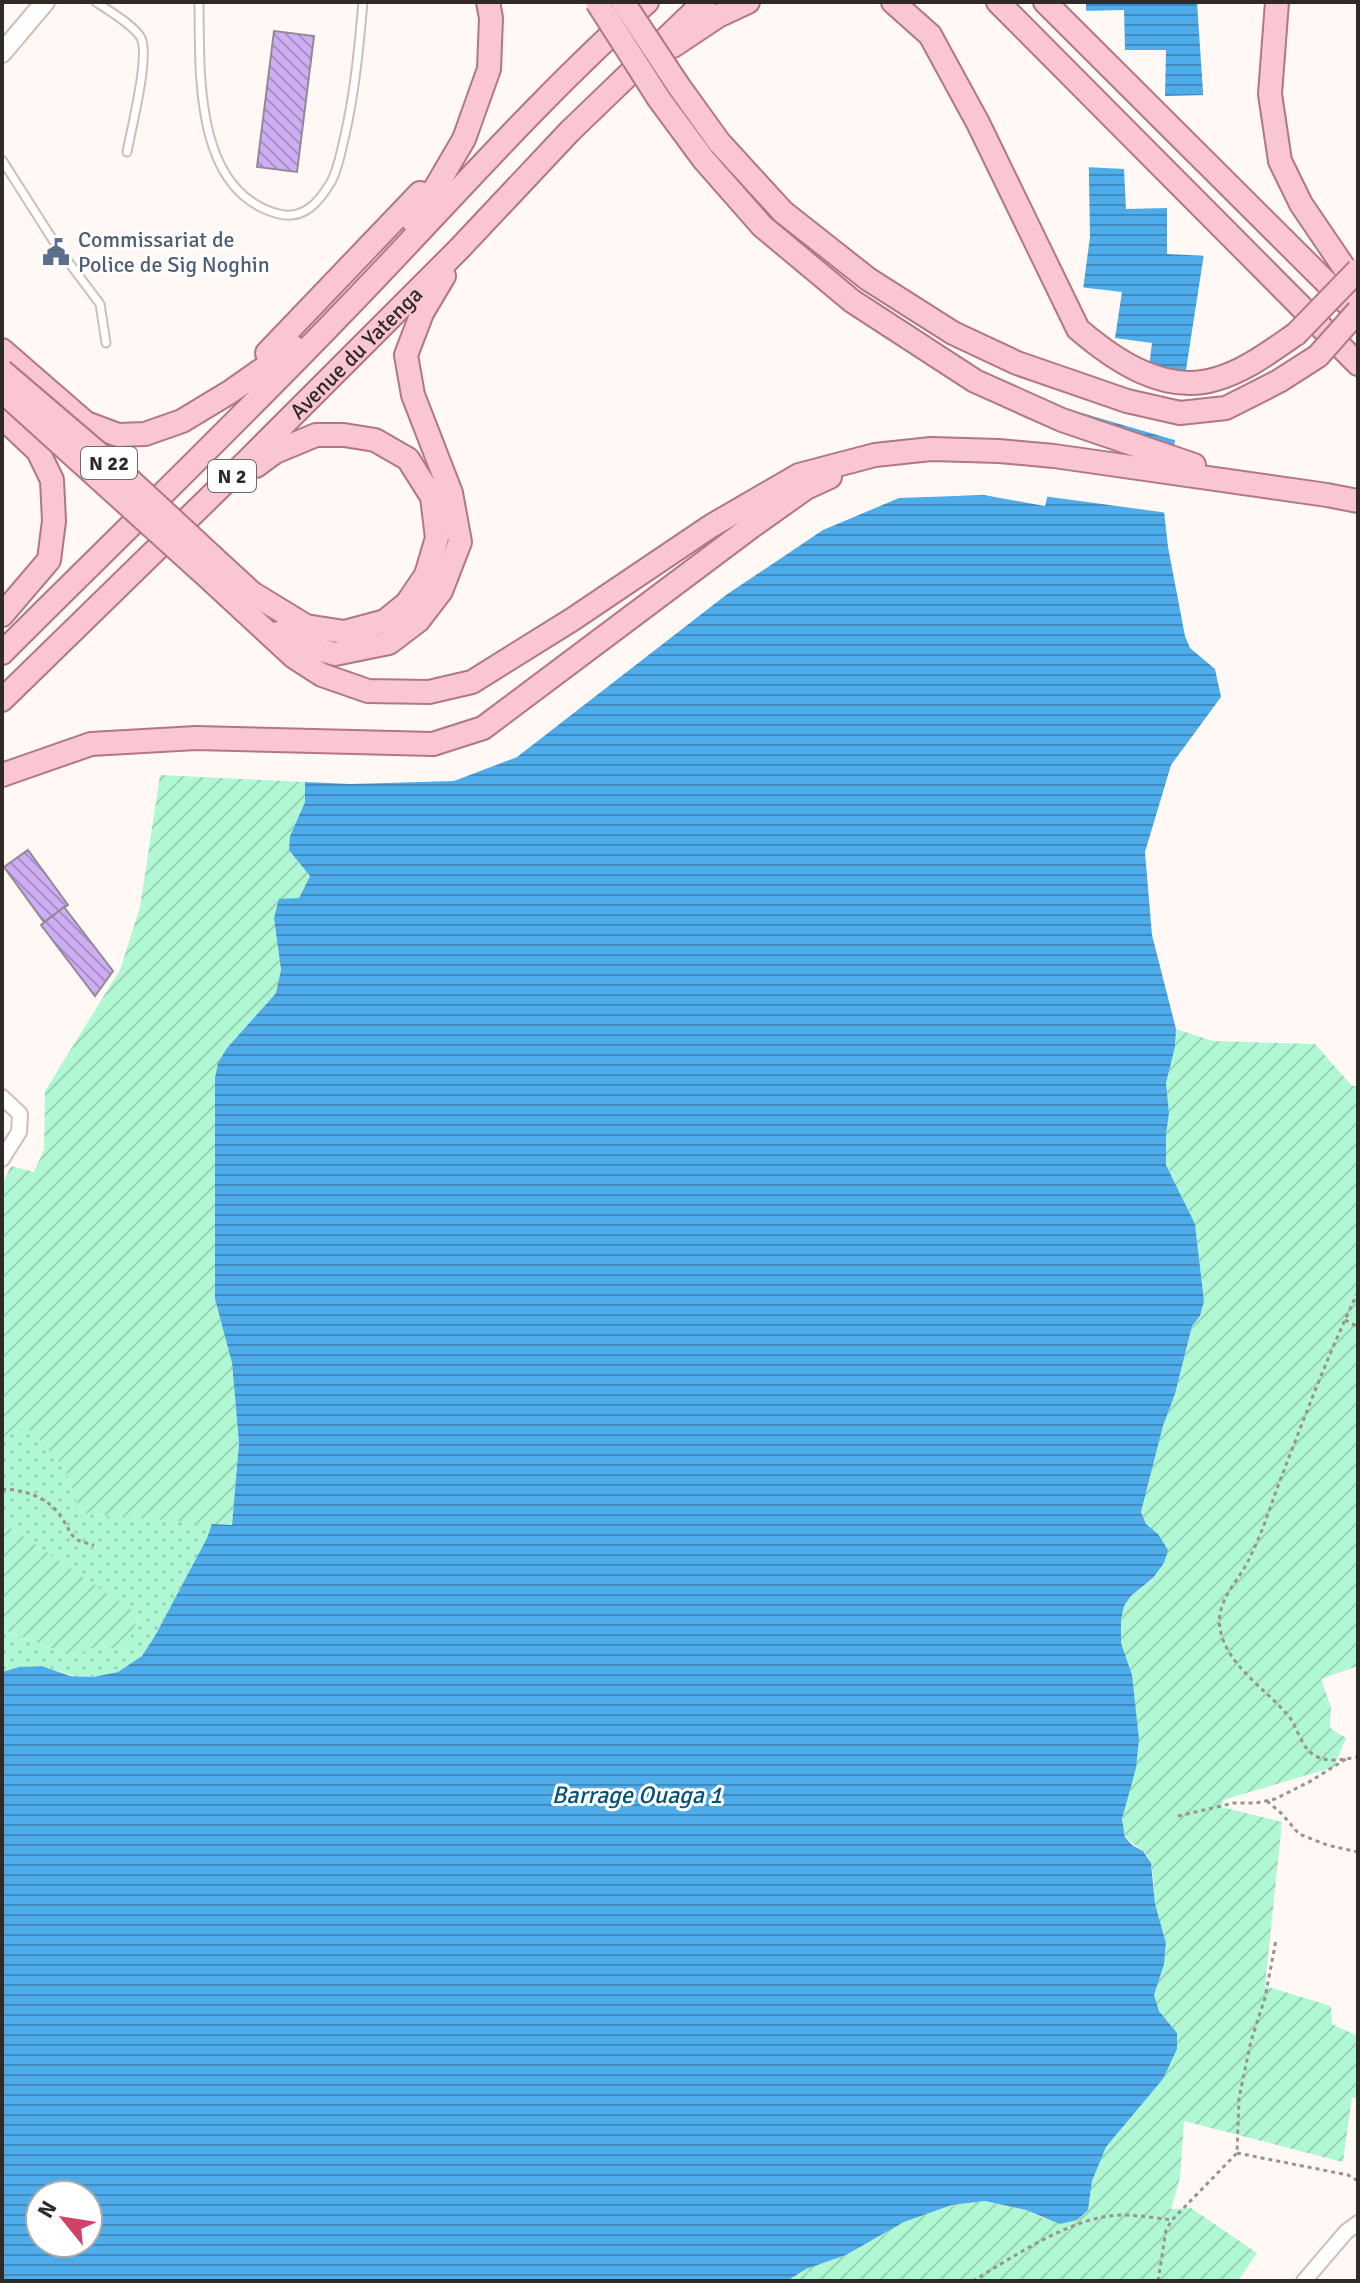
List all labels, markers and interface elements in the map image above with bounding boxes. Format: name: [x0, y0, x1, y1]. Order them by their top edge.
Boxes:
place label: Commissariat de Police de Sig Noghin: [78, 226, 270, 278]
public building icon: Commissariat de Police de Sig Noghin: [41, 237, 71, 267]
street label: Avenue du Yatenga: [284, 281, 428, 425]
road number: N 22: [81, 447, 137, 479]
road number: N 2: [208, 460, 256, 492]
water label: Barrage Ouaga 1: [552, 1780, 722, 1810]
north arrow: [24, 2179, 104, 2259]
text: N: [32, 2196, 63, 2223]

